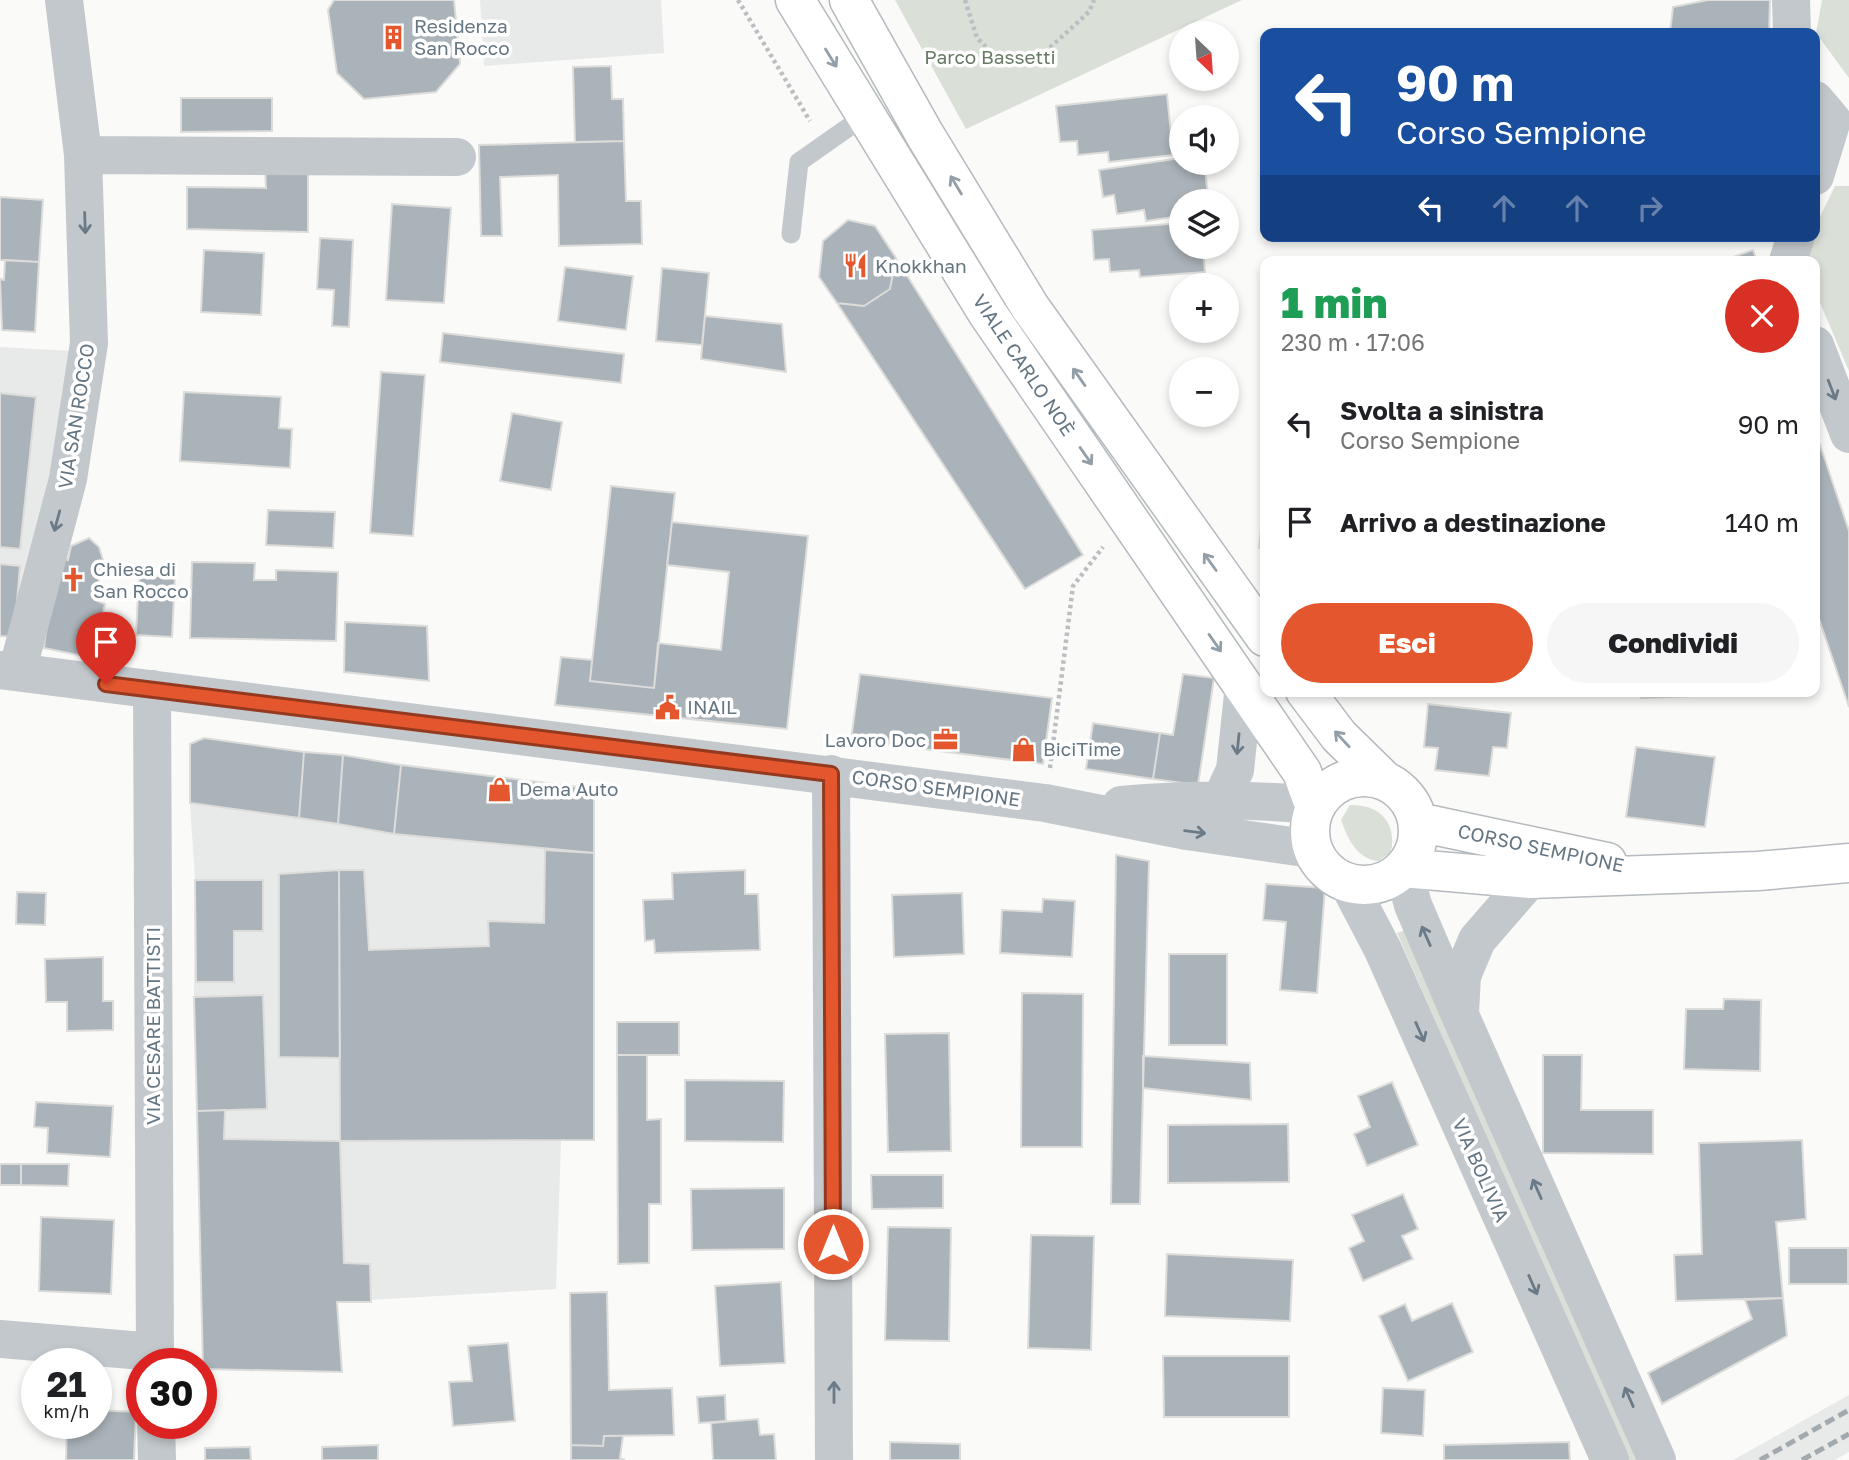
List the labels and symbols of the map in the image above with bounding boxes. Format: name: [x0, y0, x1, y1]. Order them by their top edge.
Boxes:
place label: Residenza San Rocco: [414, 14, 510, 59]
north arrow: [1169, 21, 1239, 91]
building icon: Residenza San Rocco: [380, 23, 408, 51]
park label: Parco Bassetti: [924, 45, 1056, 68]
one-way arrow: [824, 48, 838, 68]
one-way arrow: [949, 176, 963, 196]
one-way arrow: [79, 211, 92, 234]
restaurant icon: Knokkhan: [841, 252, 869, 280]
place label: Knokkhan: [875, 254, 967, 277]
street label: VIALE CARLO NOÈ: [969, 290, 1080, 440]
street label: VIA SAN ROCCO: [53, 342, 98, 490]
one-way arrow: [1072, 368, 1086, 387]
one-way arrow: [1826, 378, 1839, 400]
one-way arrow: [1078, 446, 1093, 465]
one-way arrow: [50, 509, 63, 532]
one-way arrow: [1203, 553, 1218, 572]
place label: Chiesa di San Rocco: [93, 557, 189, 602]
church icon: Chiesa di San Rocco: [59, 566, 87, 594]
pin: [76, 612, 136, 684]
one-way arrow: [1208, 633, 1222, 652]
public building icon: INAIL: [653, 693, 681, 721]
place label: INAIL: [687, 695, 737, 718]
office icon: Lavoro Doc: [932, 726, 960, 754]
place label: Lavoro Doc: [825, 728, 926, 751]
one-way arrow: [1334, 731, 1351, 748]
one-way arrow: [1232, 733, 1245, 755]
shop icon: BiciTime: [1009, 735, 1037, 763]
place label: BiciTime: [1043, 737, 1121, 760]
street label: CORSO SEMPIONE: [851, 764, 1022, 811]
shop icon: Dema Auto: [485, 775, 513, 803]
place label: Dema Auto: [519, 777, 618, 800]
street label: CORSO SEMPIONE: [1456, 819, 1626, 876]
one-way arrow: [1183, 826, 1206, 839]
one-way arrow: [1419, 926, 1432, 947]
street label: VIA CESARE BATTISTI: [141, 927, 164, 1125]
one-way arrow: [1414, 1021, 1427, 1043]
street label: VIA BOLIVIA: [1448, 1114, 1515, 1225]
one-way arrow: [1530, 1179, 1543, 1201]
position arrow: [796, 1207, 870, 1281]
one-way arrow: [1527, 1274, 1540, 1295]
speed limit sign: 30: [126, 1348, 217, 1439]
one-way arrow: [827, 1381, 841, 1404]
one-way arrow: [1622, 1387, 1635, 1409]

